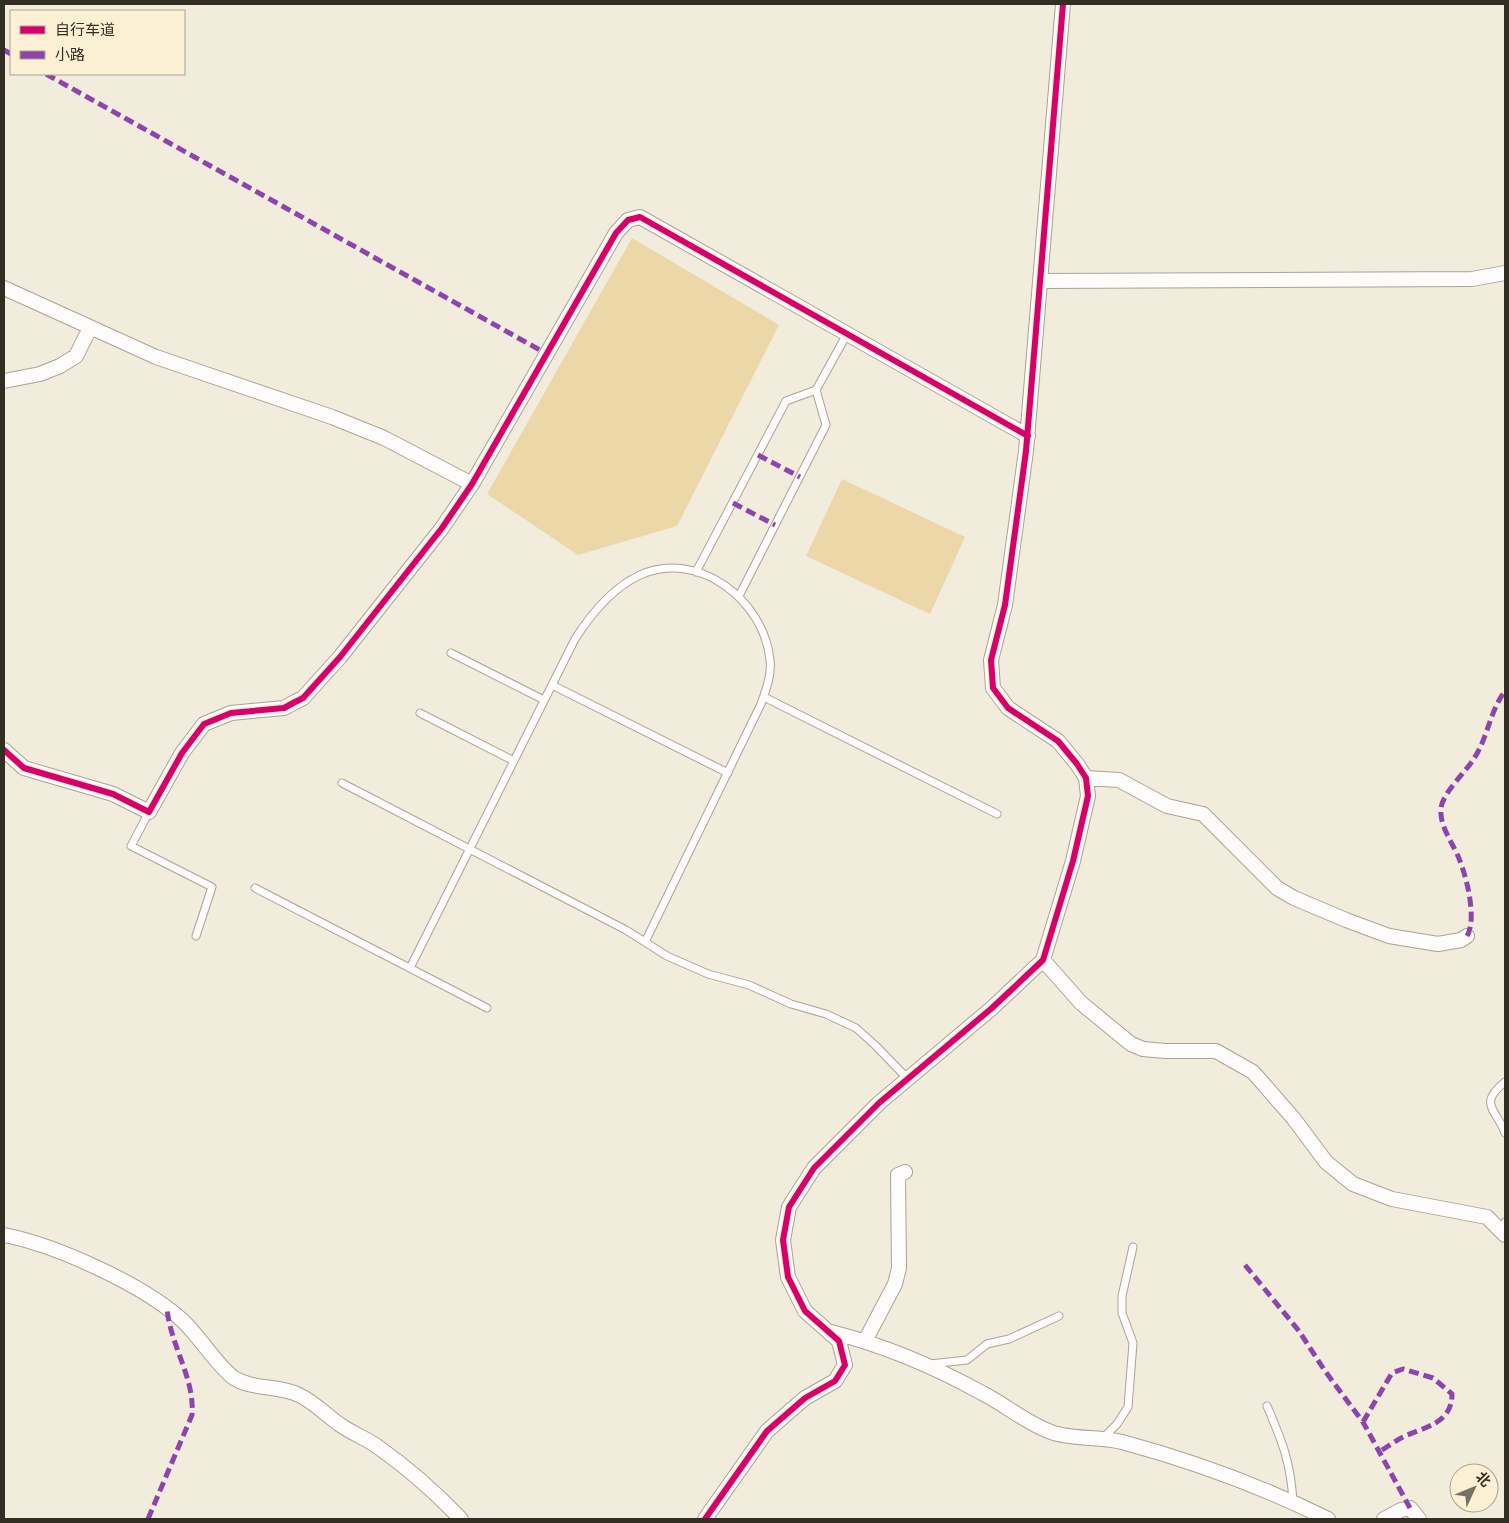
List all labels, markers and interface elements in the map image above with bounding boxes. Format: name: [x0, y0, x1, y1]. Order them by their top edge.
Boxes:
legend: [10, 10, 185, 75]
text: 自行车道: [55, 21, 115, 39]
text: 小路: [55, 46, 85, 64]
north arrow: [1449, 1463, 1499, 1513]
text: 北: [1473, 1468, 1494, 1490]

